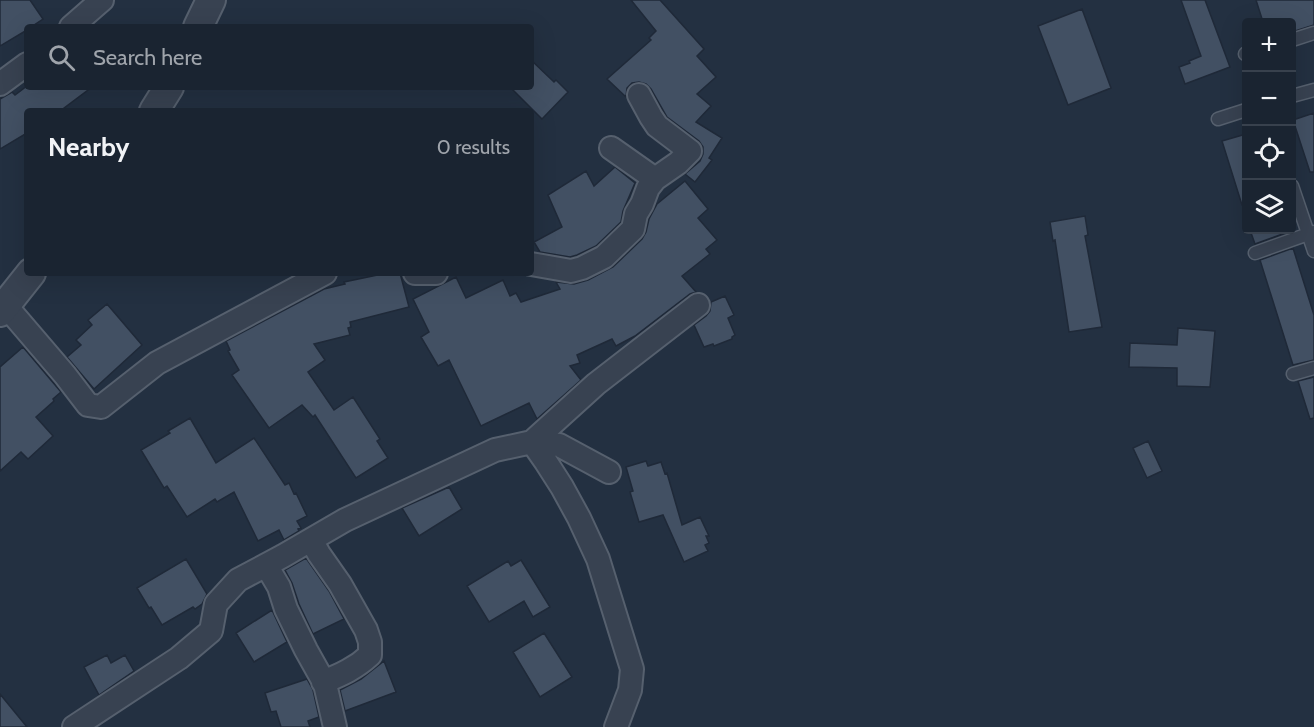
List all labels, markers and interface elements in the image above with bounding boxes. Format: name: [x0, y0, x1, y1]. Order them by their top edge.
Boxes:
map controls: [1242, 18, 1296, 234]
button: +: [1242, 18, 1296, 72]
search box: [24, 24, 534, 90]
icon: search: [45, 41, 78, 74]
text: Search here: [93, 44, 202, 71]
button: −: [1242, 72, 1296, 126]
button: locate: [1242, 126, 1296, 180]
text: Nearby: [48, 131, 129, 163]
text: 0 results: [437, 135, 510, 159]
button: layers: [1242, 180, 1296, 234]

